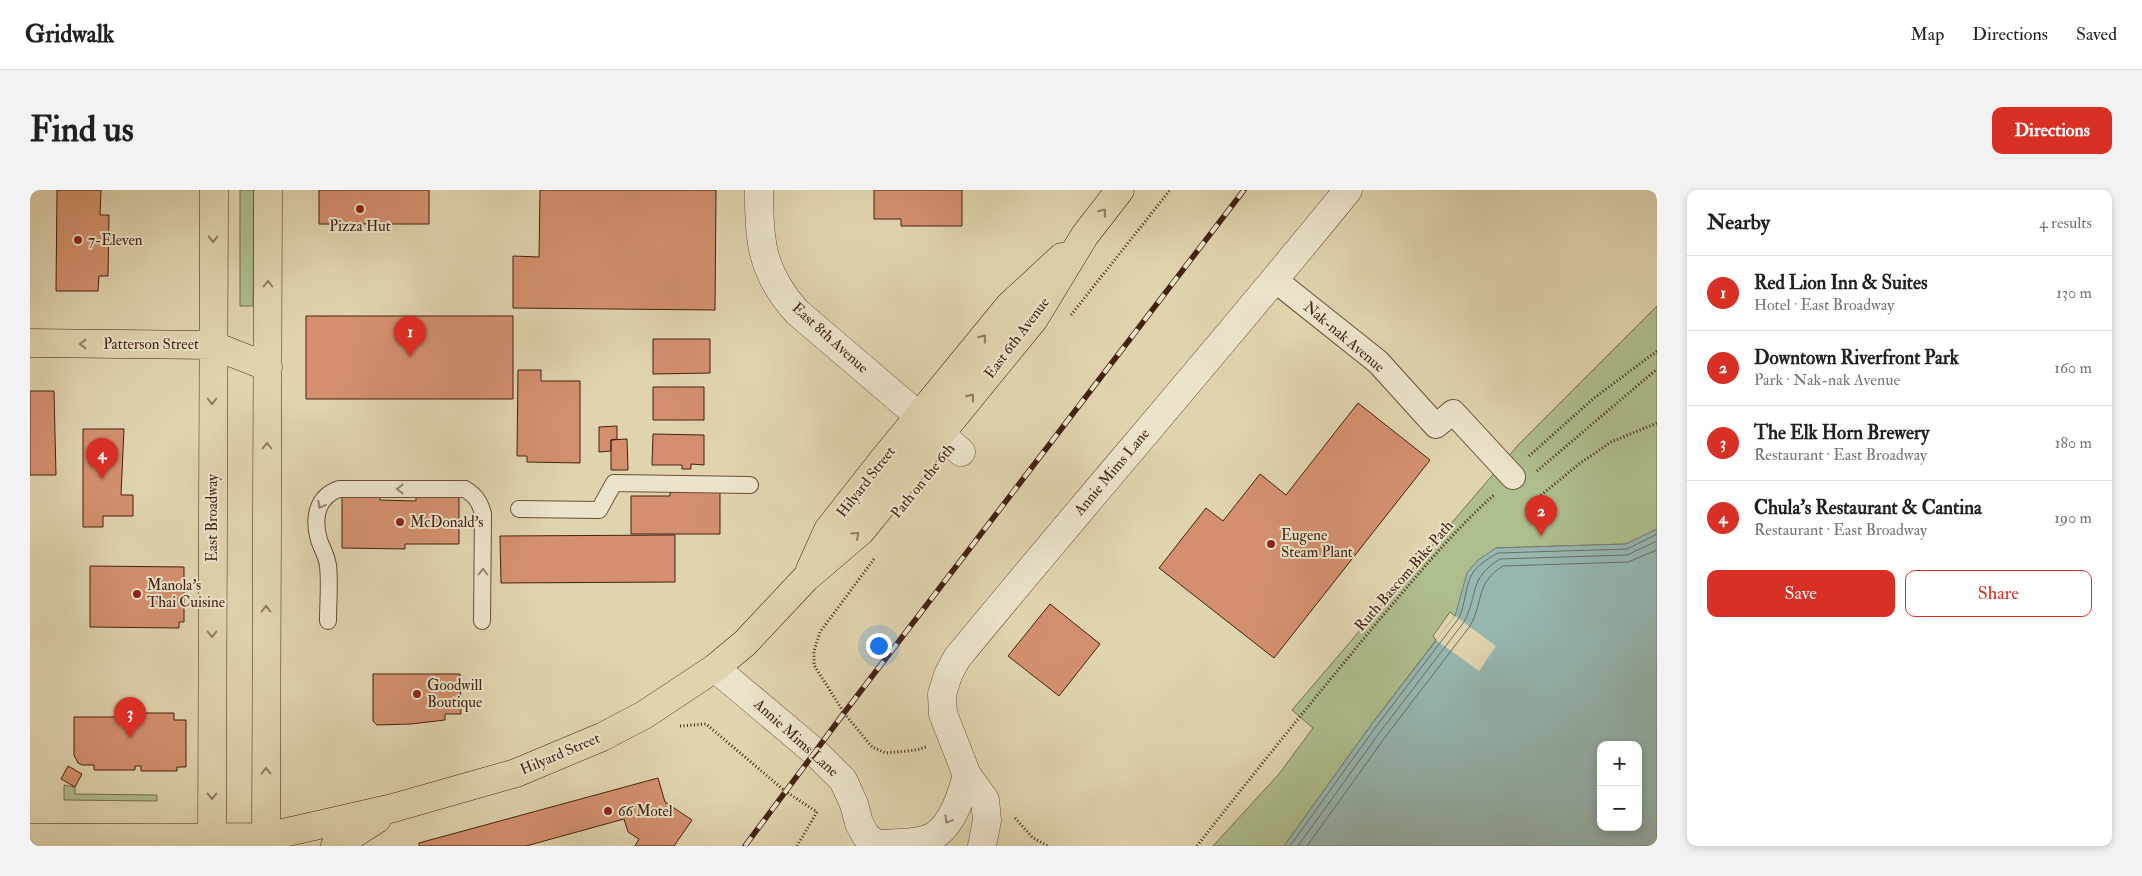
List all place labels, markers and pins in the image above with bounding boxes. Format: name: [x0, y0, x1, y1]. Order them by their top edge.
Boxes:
marker: Pizza Hut: [354, 203, 366, 215]
place label: Pizza Hut: [329, 217, 391, 236]
place label: 7-Eleven: [88, 231, 143, 250]
marker: 7-Eleven: [72, 234, 84, 246]
pin: 1: [394, 316, 426, 357]
pin: 4: [86, 438, 118, 479]
pin: 2: [1525, 495, 1557, 536]
place label: McDonald's: [410, 513, 483, 532]
marker: McDonald's: [394, 516, 406, 528]
place label: Eugene Steam Plant: [1281, 526, 1353, 562]
marker: Eugene Steam Plant: [1265, 538, 1277, 550]
place label: Manola's Thai Cuisine: [147, 576, 225, 612]
marker: Manola's Thai Cuisine: [131, 588, 143, 600]
place label: Goodwill Boutique: [427, 676, 482, 712]
marker: Goodwill Boutique: [411, 688, 423, 700]
pin: 3: [114, 697, 146, 738]
place label: 66 Motel: [618, 802, 673, 821]
marker: 66 Motel: [602, 805, 614, 817]

